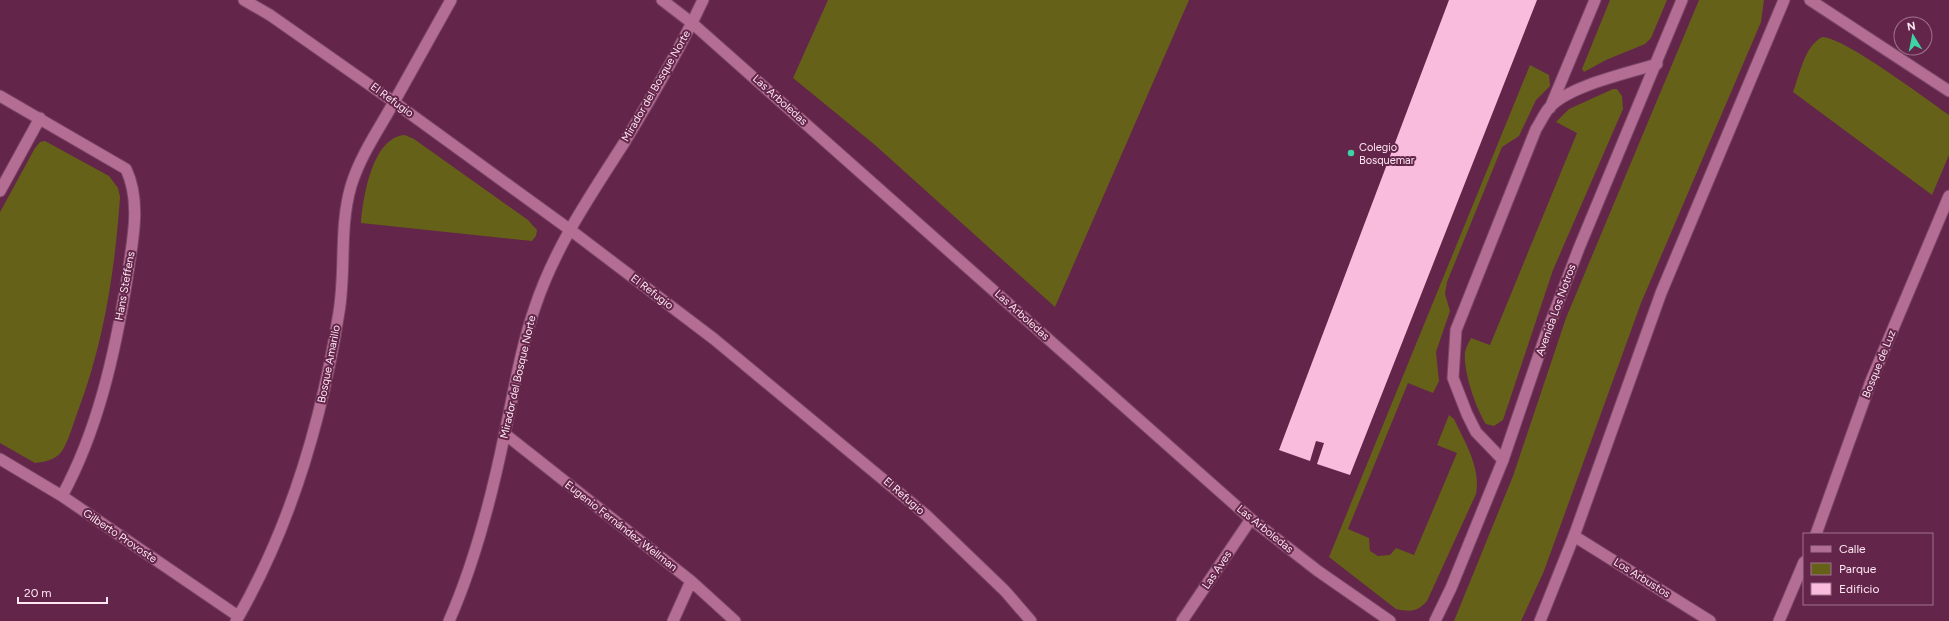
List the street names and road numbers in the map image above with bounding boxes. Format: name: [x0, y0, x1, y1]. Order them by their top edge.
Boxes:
street label: Mirador del Bosque Norte: [619, 28, 693, 144]
street label: Las Arboledas: [750, 72, 810, 128]
street label: El Refugio: [368, 80, 416, 120]
street label: Hans Steffens: [113, 250, 137, 322]
street label: Avenida Los Notros: [1533, 262, 1579, 358]
street label: El Refugio: [628, 272, 676, 312]
street label: Las Arboledas: [992, 287, 1052, 343]
street label: Mirador del Bosque Norte: [497, 314, 539, 440]
street label: Bosque Amarillo: [315, 324, 343, 404]
street label: Bosque de Luz: [1860, 328, 1898, 400]
street label: El Refugio: [881, 475, 927, 517]
street label: Eugenio Fernández Wellman: [562, 478, 680, 574]
street label: Las Arboledas: [1234, 502, 1296, 556]
street label: Gilberto Provoste: [81, 506, 159, 566]
street label: Las Aves: [1200, 548, 1234, 592]
street label: Los Arbustos: [1611, 555, 1673, 601]

